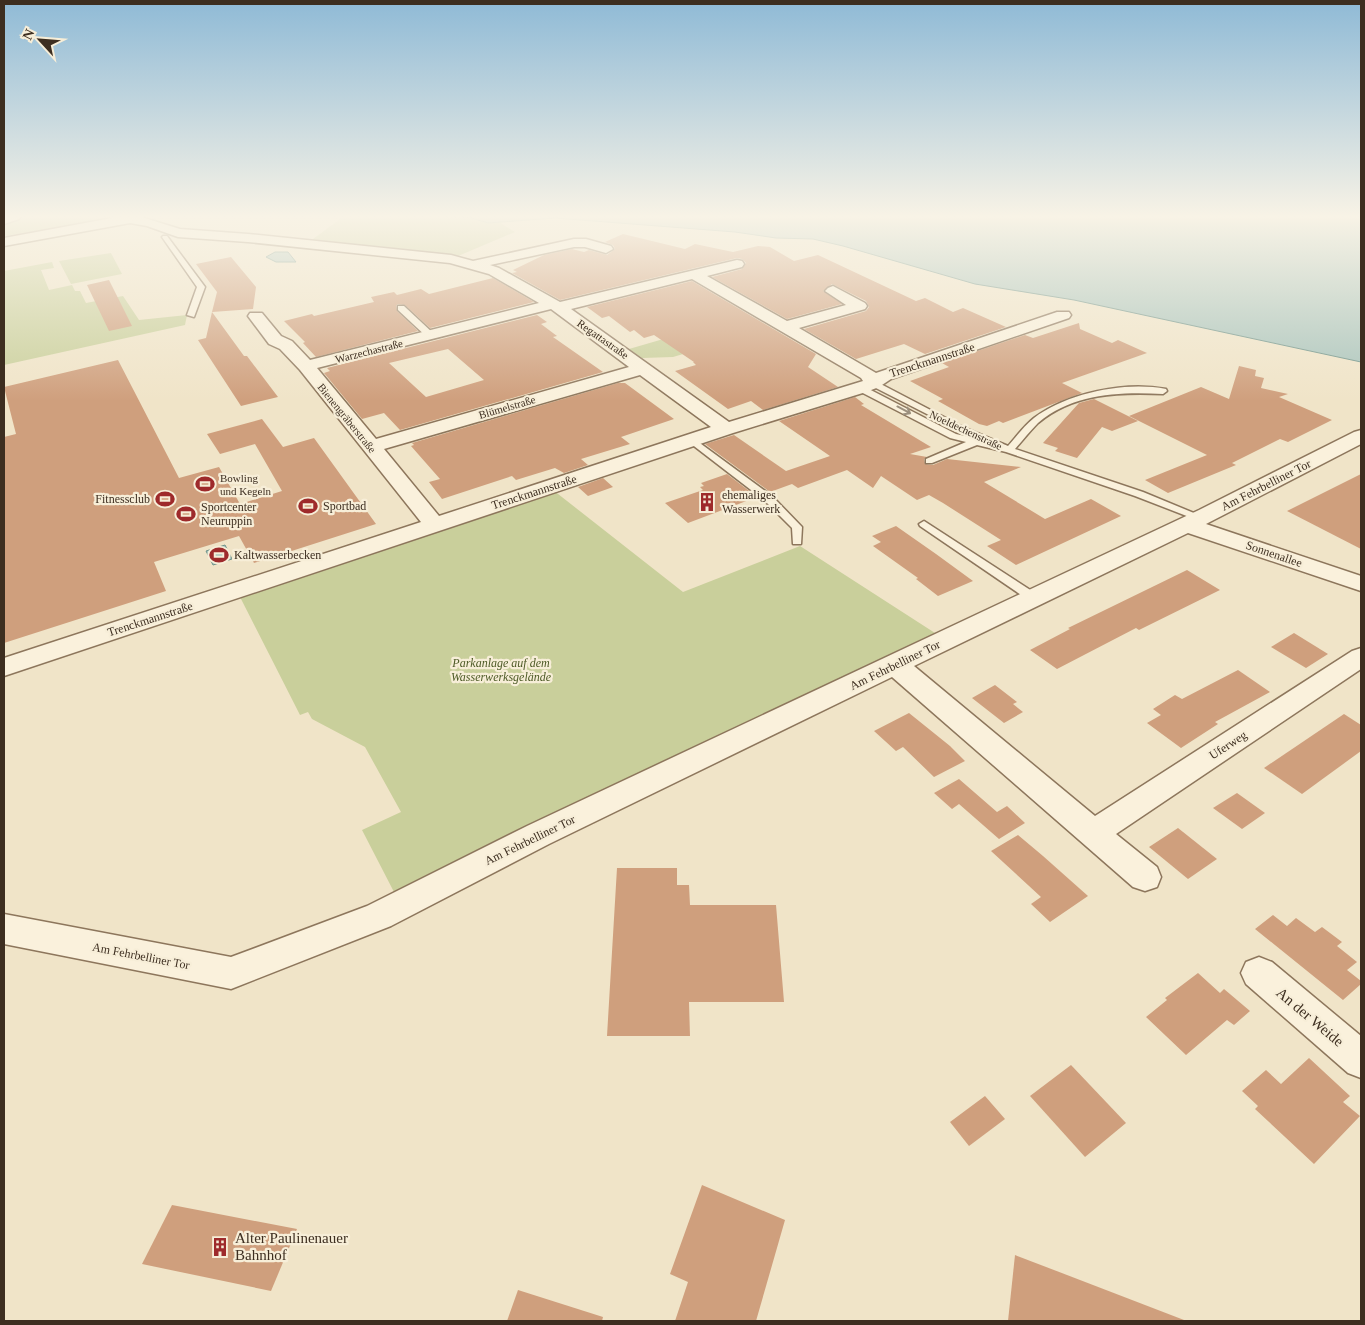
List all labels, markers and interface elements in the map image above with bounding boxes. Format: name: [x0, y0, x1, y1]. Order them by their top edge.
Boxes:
north arrow: [15, 15, 65, 65]
text: N: [20, 27, 38, 42]
street label: Regattastraße: [575, 317, 631, 361]
street label: Warzechastraße: [334, 337, 404, 365]
street label: Trenckmannstraße: [888, 340, 976, 380]
street label: Bienengräberstraße: [315, 381, 379, 455]
street label: Blümelstraße: [477, 393, 537, 421]
one-way arrow: [896, 405, 911, 415]
street label: Noeldechenstraße: [928, 408, 1004, 452]
street label: Am Fehrbelliner Tor: [1219, 456, 1313, 514]
place label: Bowling und Kegeln: [220, 472, 272, 497]
street label: Trenckmannstraße: [490, 472, 578, 512]
sports icon: Bowling und Kegeln: [194, 473, 216, 495]
sports icon: Fitnessclub: [154, 488, 176, 510]
place label: ehemaliges Wasserwerk: [722, 488, 780, 516]
building icon: ehemaliges Wasserwerk: [696, 491, 718, 513]
place label: Fitnessclub: [95, 492, 150, 506]
sports icon: Sportbad: [297, 495, 319, 517]
place label: Sportbad: [323, 499, 366, 513]
place label: Sportcenter Neuruppin: [201, 500, 256, 528]
sports icon: Sportcenter Neuruppin: [175, 503, 197, 525]
street label: Sonnenallee: [1244, 538, 1304, 570]
sports icon: Kaltwasserbecken: [208, 544, 230, 566]
place label: Kaltwasserbecken: [234, 548, 321, 562]
street label: Trenckmannstraße: [106, 599, 194, 639]
street label: Am Fehrbelliner Tor: [847, 637, 943, 693]
park label: Parkanlage auf dem Wasserwerksgelände: [451, 656, 552, 684]
street label: Uferweg: [1207, 728, 1249, 762]
street label: Am Fehrbelliner Tor: [482, 812, 578, 868]
street label: Am Fehrbelliner Tor: [91, 940, 191, 972]
street label: An der Weide: [1273, 984, 1347, 1050]
place label: Alter Paulinenauer Bahnhof: [235, 1230, 348, 1263]
building icon: Alter Paulinenauer Bahnhof: [209, 1236, 231, 1258]

